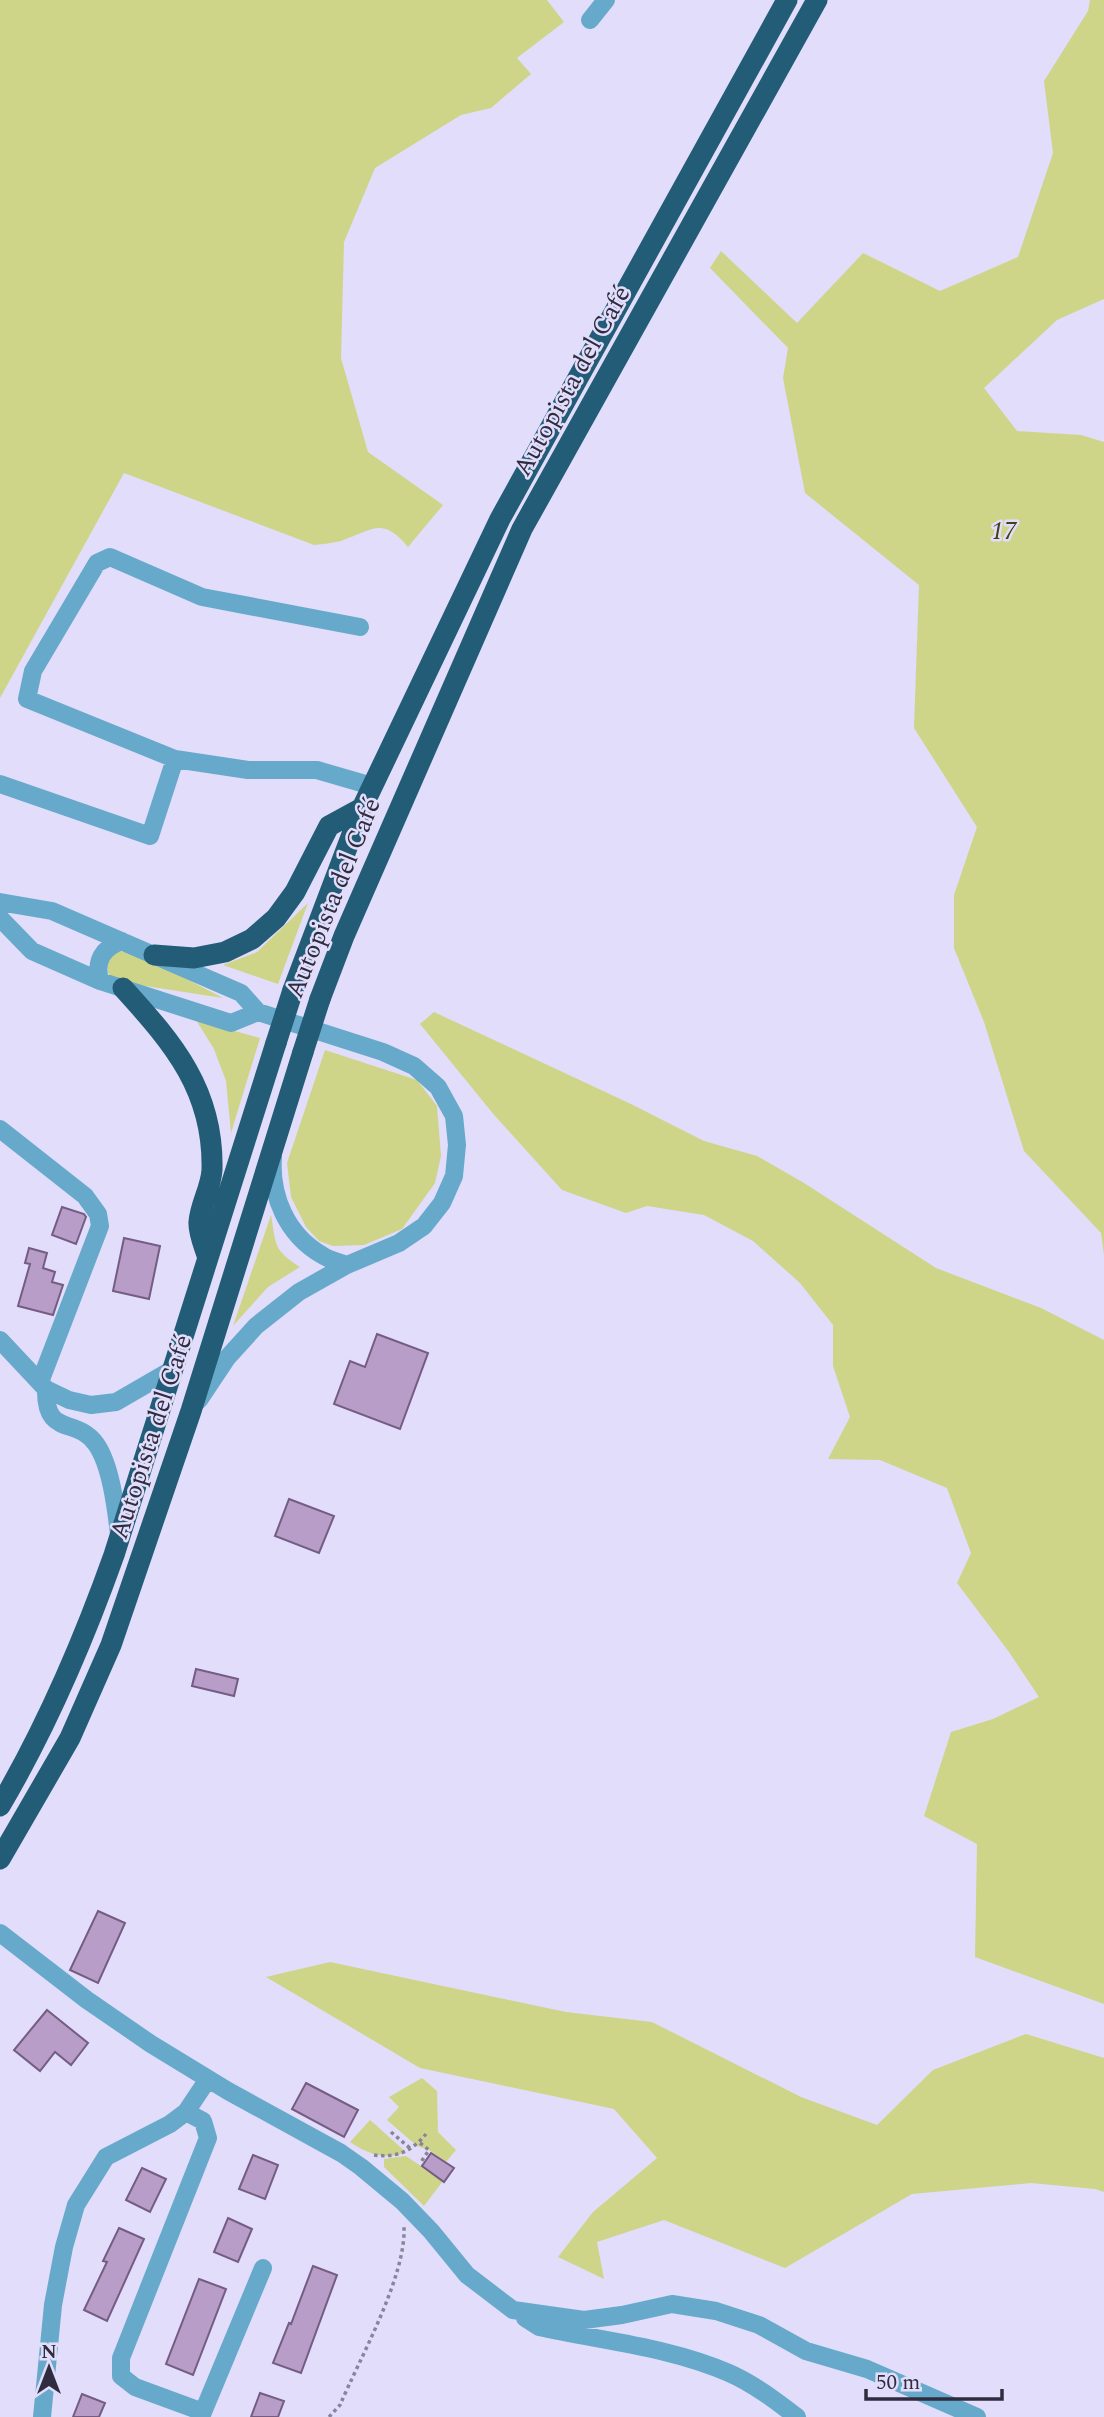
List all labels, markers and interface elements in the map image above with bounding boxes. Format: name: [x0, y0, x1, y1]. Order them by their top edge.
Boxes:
street label: Autopista del Café: [503, 278, 641, 484]
park label: 17: [991, 511, 1018, 551]
street label: Autopista del Café: [275, 792, 391, 1004]
street label: Autopista del Café: [99, 1329, 203, 1545]
north arrow: [14, 2333, 84, 2403]
text: N: [41, 2338, 57, 2367]
scale bar: [866, 2358, 1002, 2402]
text: 50 m: [876, 2367, 920, 2399]

